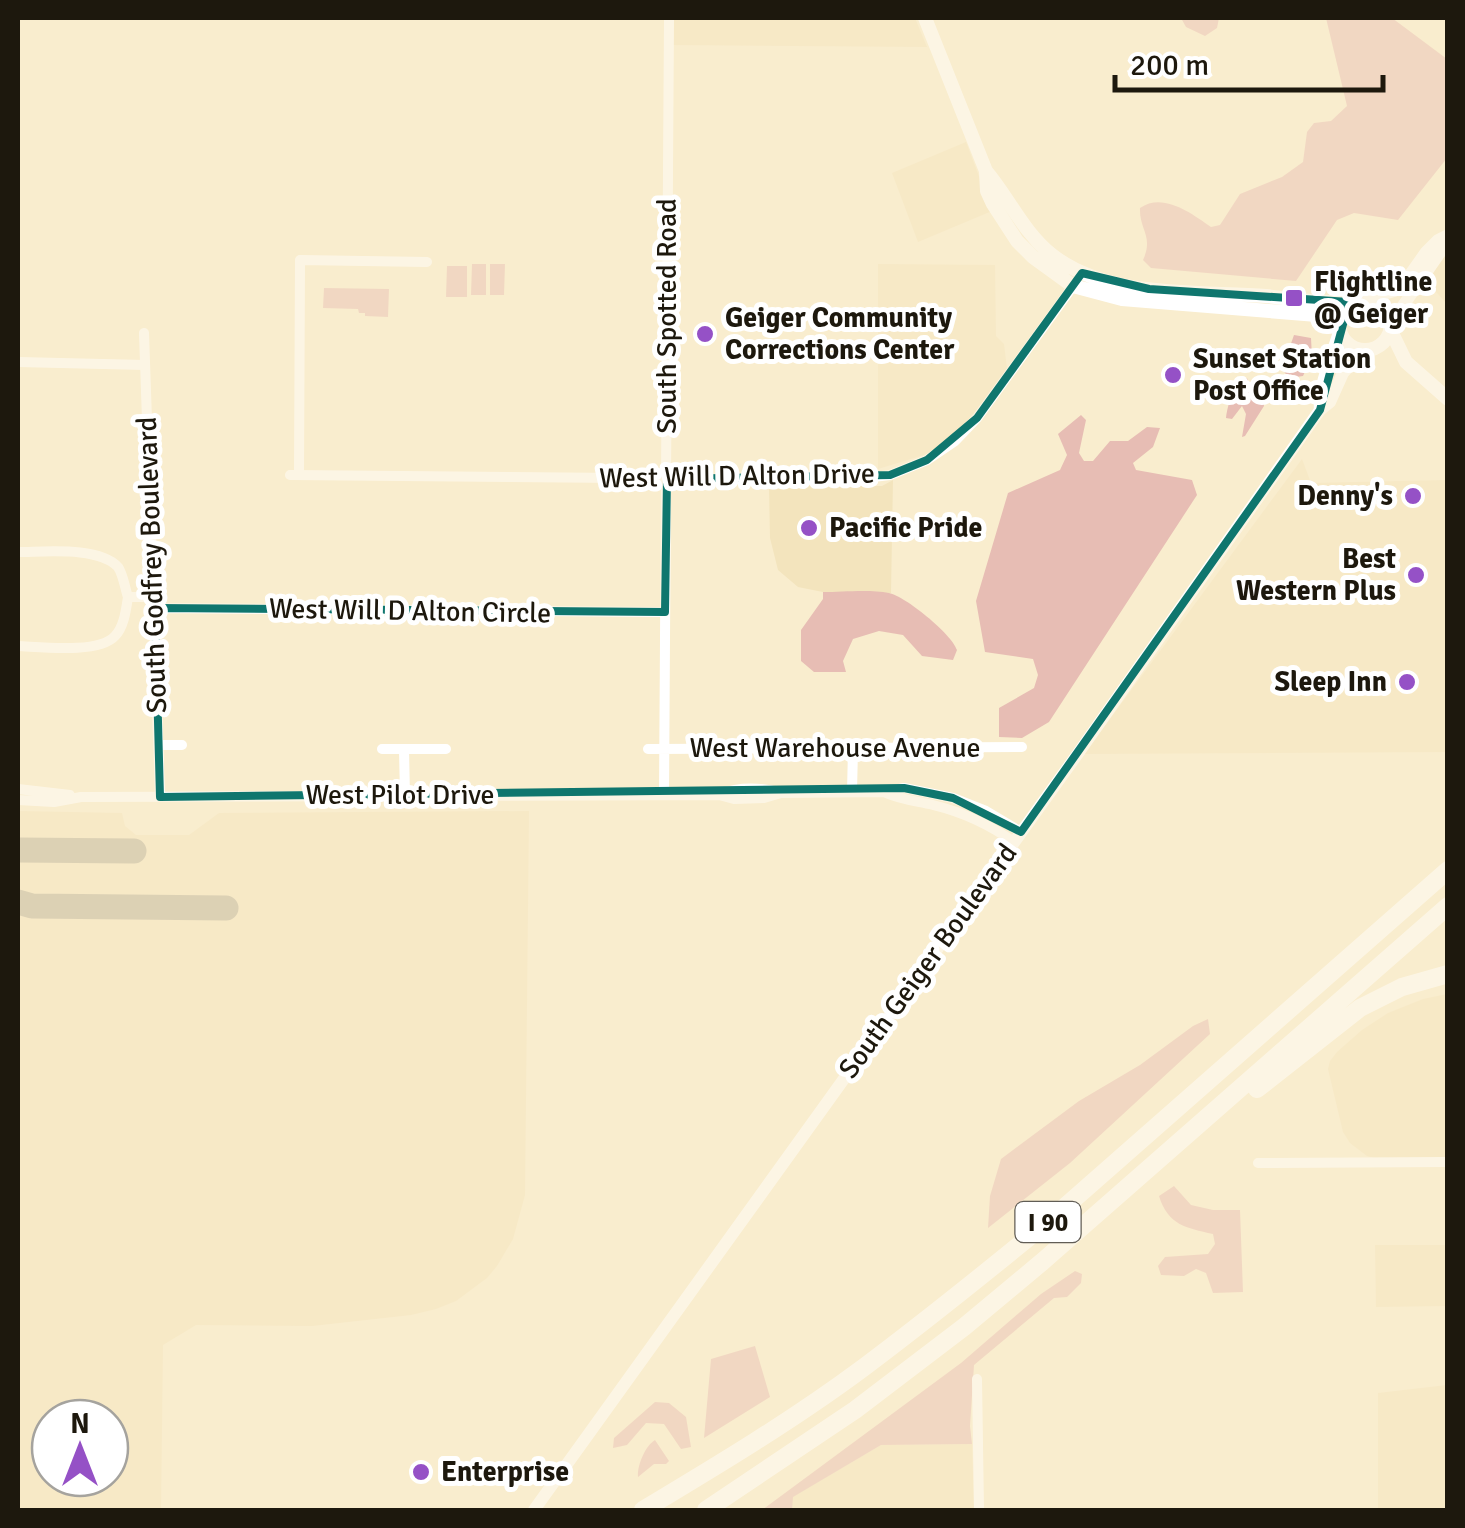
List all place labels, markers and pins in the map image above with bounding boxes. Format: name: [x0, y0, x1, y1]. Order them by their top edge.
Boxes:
place label: Flightline @ Geiger: [1314, 265, 1432, 331]
marker: Flightline @ Geiger: [1283, 287, 1305, 309]
place label: Geiger Community Corrections Center: [725, 301, 955, 367]
marker: Geiger Community Corrections Center: [694, 323, 716, 345]
place label: Sunset Station Post Office: [1193, 342, 1371, 408]
marker: Sunset Station Post Office: [1162, 364, 1184, 386]
place label: Denny's: [1297, 479, 1393, 513]
marker: Denny's: [1402, 485, 1424, 507]
place label: Pacific Pride: [829, 511, 982, 545]
marker: Pacific Pride: [798, 517, 820, 539]
place label: Best Western Plus: [1236, 542, 1397, 608]
marker: Best Western Plus: [1405, 564, 1427, 586]
place label: Sleep Inn: [1274, 665, 1387, 699]
marker: Sleep Inn: [1396, 671, 1418, 693]
place label: Enterprise: [441, 1455, 569, 1489]
marker: Enterprise: [410, 1461, 432, 1483]

